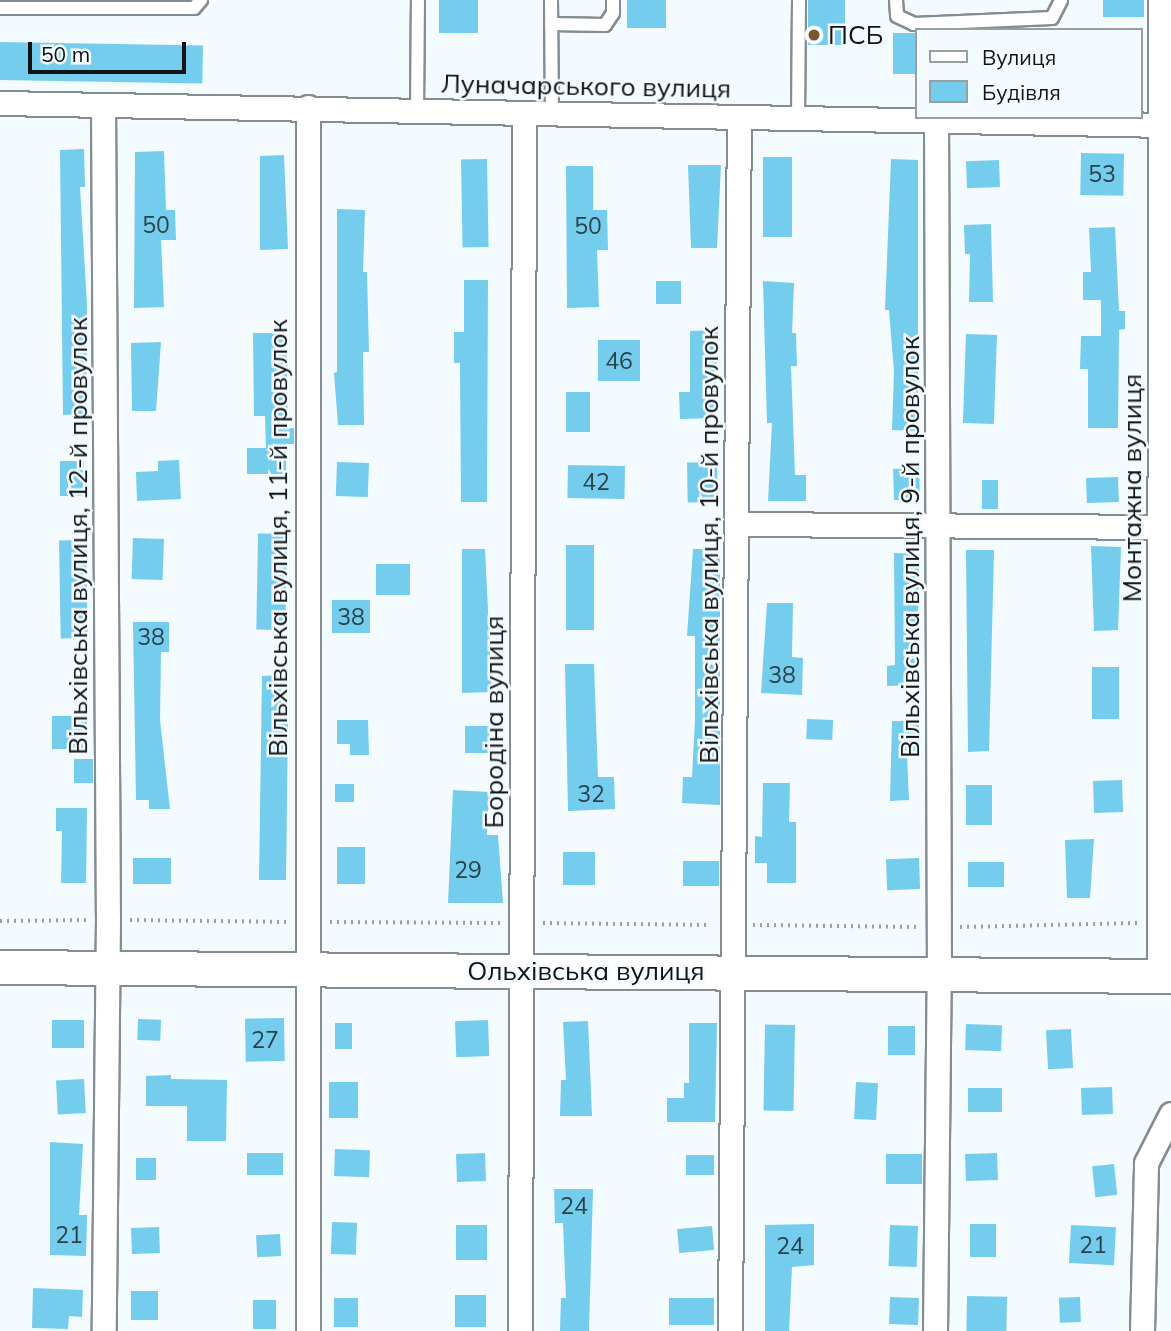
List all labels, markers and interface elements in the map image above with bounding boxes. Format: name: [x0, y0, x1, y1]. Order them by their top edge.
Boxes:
place label: ПСБ: [828, 19, 883, 51]
marker: ПСБ: [806, 27, 822, 43]
scale bar: [32, 28, 189, 72]
legend: [916, 28, 1143, 119]
text: 50 m: [41, 41, 90, 67]
text: Вулиця: [982, 44, 1056, 70]
street label: Луначарського вулиця: [441, 68, 731, 104]
text: Будівля: [982, 79, 1061, 105]
house number: 53: [1088, 160, 1116, 188]
house number: 50: [142, 211, 170, 239]
house number: 50: [574, 212, 602, 240]
street label: Вільхівська вулиця, 12-й провулок: [62, 317, 94, 755]
street label: Вільхівська вулиця, 11-й провулок: [262, 319, 294, 757]
street label: Вільхівська вулиця, 10-й провулок: [693, 326, 725, 764]
street label: Вільхівська вулиця, 9-й провулок: [894, 336, 926, 758]
house number: 46: [605, 347, 633, 375]
street label: Монтажна вулиця: [1116, 374, 1148, 602]
house number: 42: [582, 468, 610, 496]
house number: 38: [337, 603, 365, 631]
street label: Бородіна вулиця: [478, 616, 510, 828]
house number: 38: [137, 623, 165, 651]
house number: 38: [768, 661, 796, 689]
house number: 32: [577, 780, 605, 808]
house number: 29: [454, 856, 482, 884]
street label: Ольхівська вулиця: [467, 955, 705, 987]
house number: 27: [251, 1026, 279, 1054]
house number: 24: [560, 1192, 588, 1220]
house number: 21: [55, 1221, 83, 1249]
house number: 21: [1079, 1231, 1107, 1259]
house number: 24: [776, 1232, 804, 1260]

